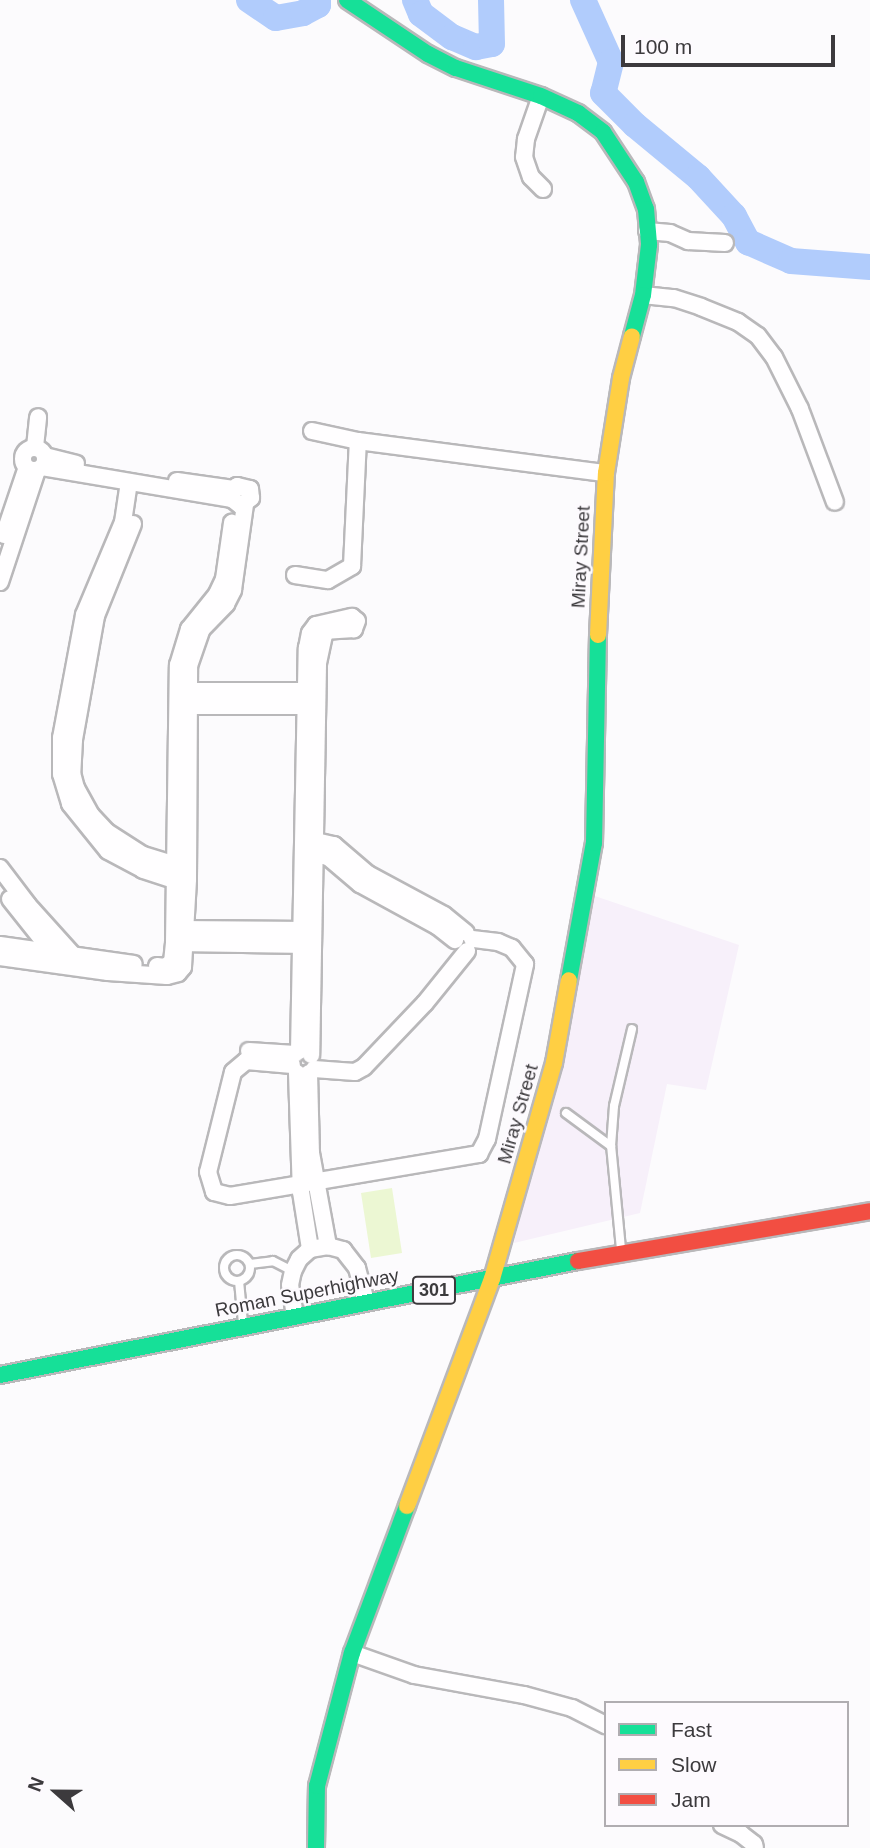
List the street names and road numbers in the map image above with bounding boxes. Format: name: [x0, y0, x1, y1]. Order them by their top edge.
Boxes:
street label: Miray Street: [567, 505, 595, 609]
street label: Miray Street: [493, 1062, 543, 1166]
street label: Roman Superhighway: [213, 1264, 401, 1322]
road number: 301: [411, 1275, 457, 1304]

